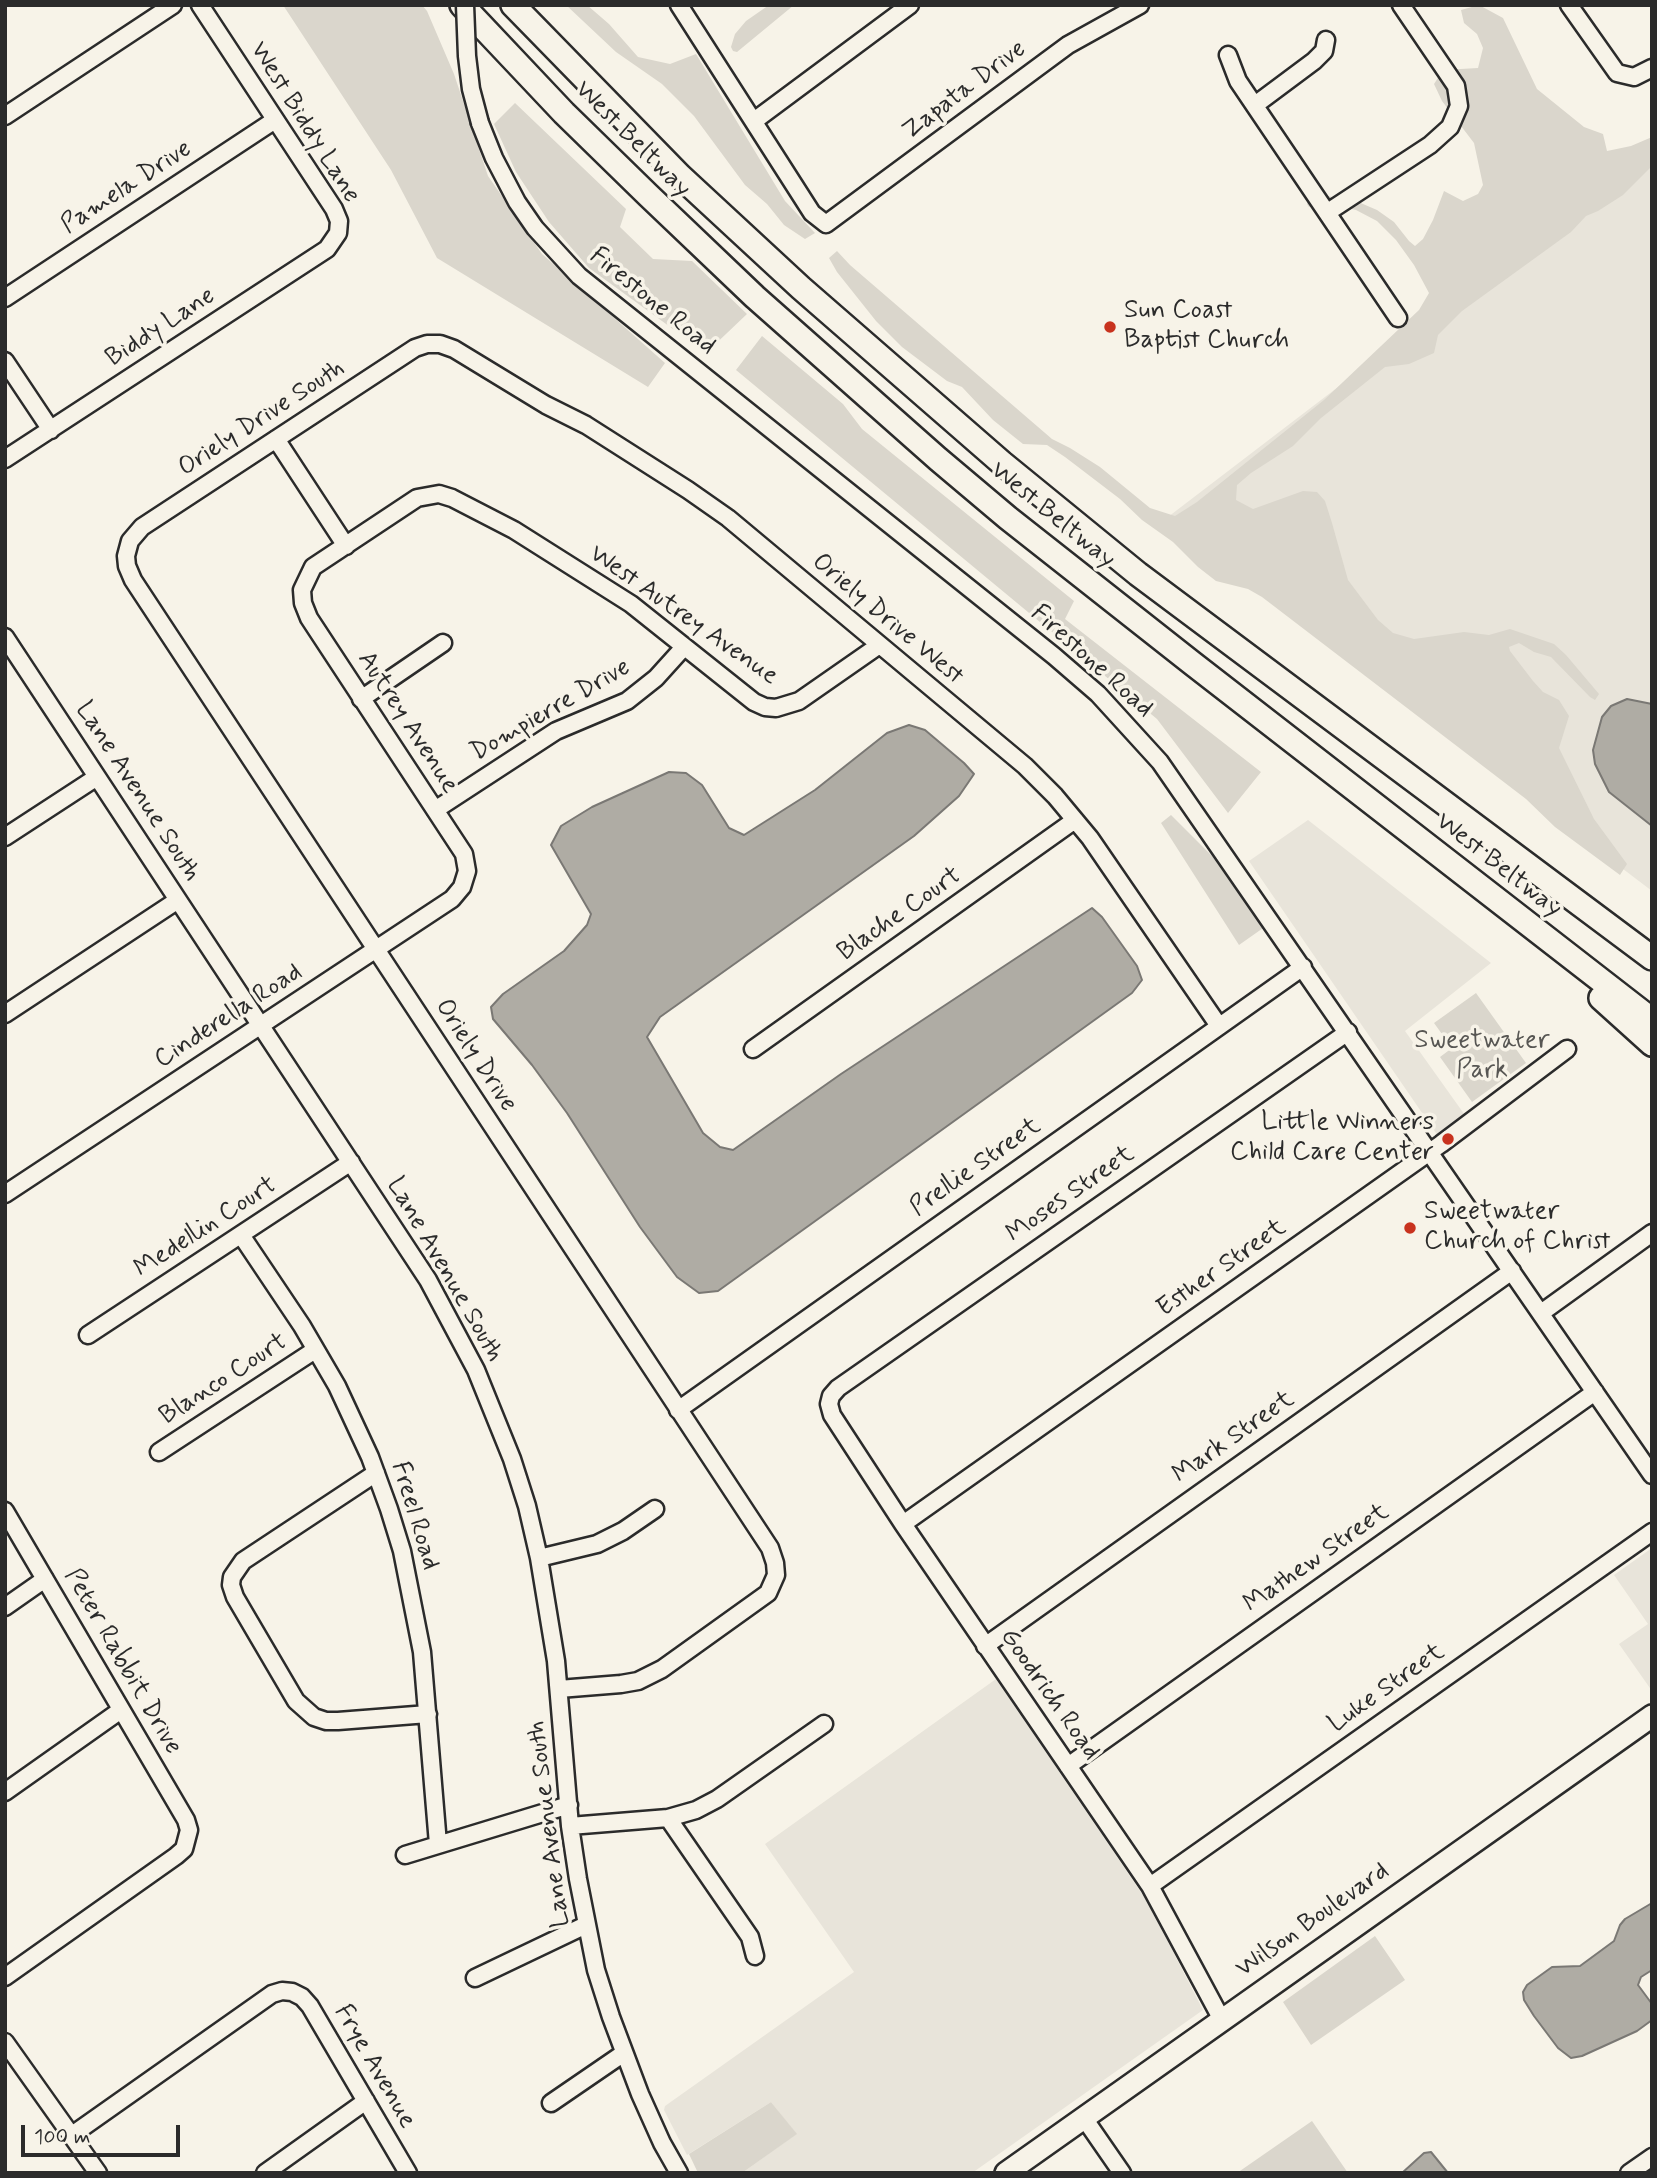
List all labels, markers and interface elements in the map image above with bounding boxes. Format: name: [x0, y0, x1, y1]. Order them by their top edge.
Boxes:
street label: Zapata Drive: [897, 34, 1033, 148]
street label: West Biddy Lane: [242, 37, 366, 209]
street label: West Beltway: [567, 75, 697, 205]
street label: Pamela Drive: [56, 134, 198, 242]
street label: Firestone Road: [582, 241, 722, 363]
street label: Biddy Lane: [100, 281, 222, 375]
place label: Sun Coast Baptist Church: [1124, 296, 1289, 358]
marker: Sun Coast Baptist Church: [1102, 319, 1118, 335]
street label: Oriely Drive South: [173, 354, 351, 484]
street label: West Beltway: [983, 456, 1121, 576]
street label: West Autrey Avenue: [583, 539, 783, 693]
street label: Oriely Drive West: [805, 547, 969, 693]
street label: Firestone Road: [1023, 599, 1159, 725]
street label: Autrey Avenue: [350, 646, 464, 800]
street label: Dompierre Drive: [465, 653, 637, 769]
street label: Lane Avenue South: [67, 696, 207, 888]
street label: West Beltway: [1428, 807, 1568, 925]
street label: Blache Court: [832, 861, 968, 969]
street label: Cinderella Road: [149, 958, 309, 1076]
street label: Oriely Drive: [427, 994, 523, 1118]
park label: Sweetwater Park: [1414, 1026, 1550, 1088]
place label: Little Winners Child Care Center: [1230, 1108, 1434, 1170]
street label: Prellie Street: [905, 1112, 1047, 1224]
marker: Little Winners Child Care Center: [1440, 1131, 1456, 1147]
street label: Moses Street: [1001, 1140, 1141, 1250]
street label: Medellin Court: [129, 1170, 283, 1286]
street label: Lane Avenue South: [379, 1172, 509, 1368]
place label: Sweetwater Church of Christ: [1424, 1197, 1611, 1258]
street label: Esther Street: [1151, 1213, 1293, 1325]
marker: Sweetwater Church of Christ: [1402, 1220, 1418, 1236]
street label: Blanco Court: [154, 1327, 294, 1433]
street label: Mark Street: [1167, 1385, 1301, 1491]
street label: Freel Road: [383, 1458, 445, 1574]
street label: Mathew Street: [1238, 1497, 1396, 1621]
street label: Peter Rabbit Drive: [56, 1563, 188, 1761]
street label: Goodrich Road: [992, 1623, 1106, 1767]
street label: Luke Street: [1323, 1638, 1451, 1740]
street label: Lane Avenue South: [522, 1719, 578, 1929]
street label: Wilson Boulevard: [1230, 1857, 1396, 1985]
street label: Frye Avenue: [326, 2000, 422, 2134]
scale bar: [24, 2112, 184, 2156]
text: 100 m: [34, 2123, 90, 2151]

